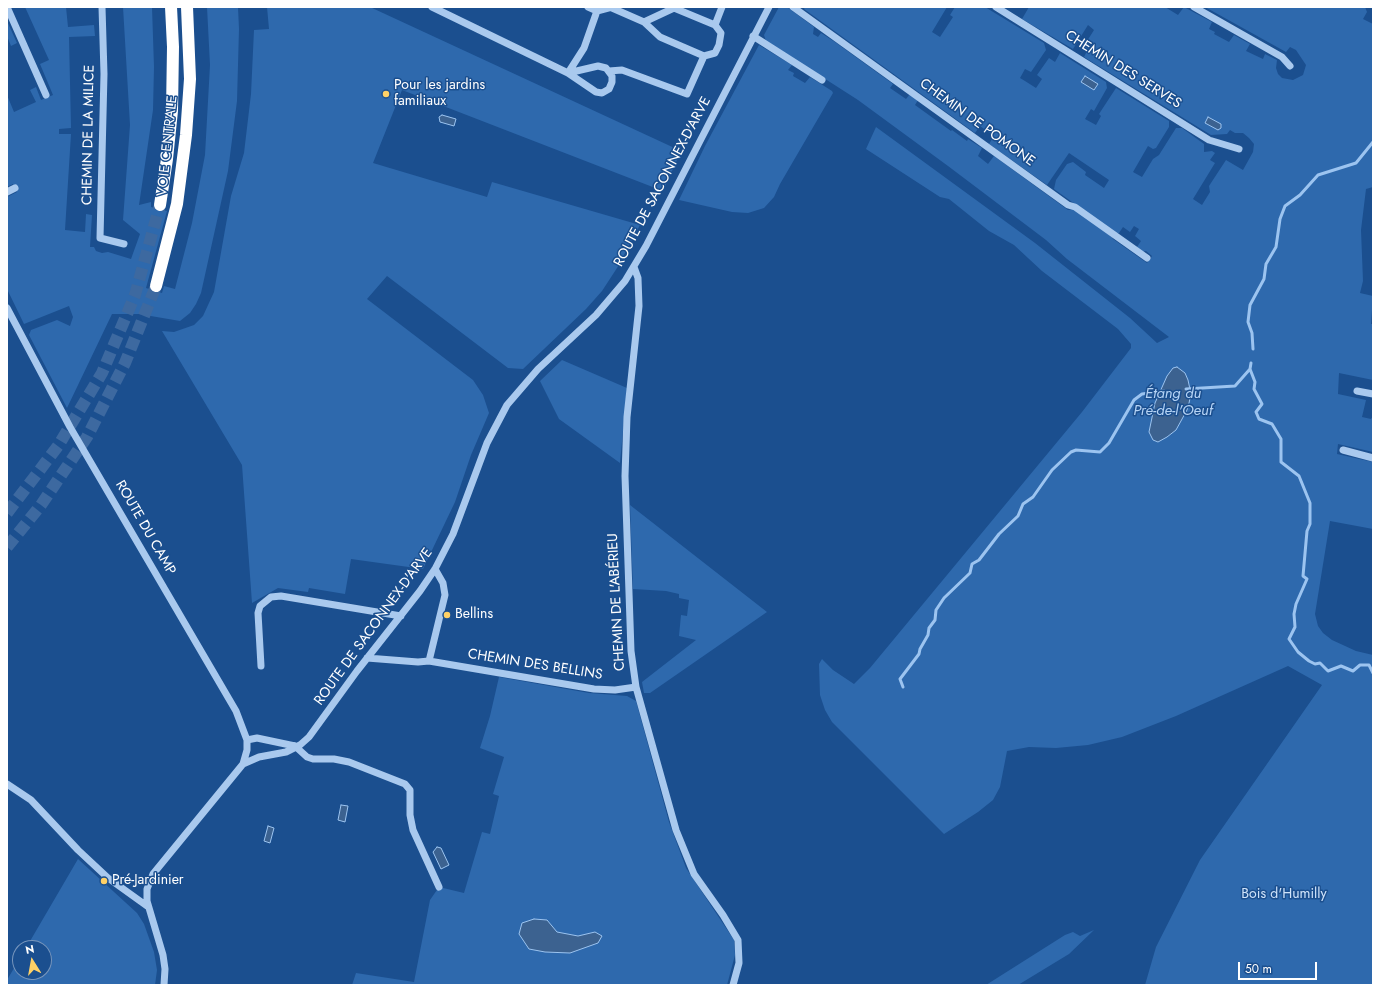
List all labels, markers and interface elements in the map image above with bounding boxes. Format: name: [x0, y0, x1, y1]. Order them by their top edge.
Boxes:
street label: CHEMIN DES SERVES: [1062, 27, 1184, 113]
street label: CHEMIN DE LA MILICE: [79, 65, 99, 205]
street label: CHEMIN DE POMONE: [916, 76, 1038, 170]
place label: Pour les jardins familiaux: [394, 78, 485, 110]
marker: Pour les jardins familiaux: [381, 89, 391, 99]
street label: ROUTE DE SACONNEX-D'ARVE: [611, 94, 715, 270]
street label: VOIE CENTRALE: [154, 95, 182, 197]
water label: Étang du Pré-de-l'Oeuf: [1133, 385, 1213, 420]
street label: ROUTE DU CAMP: [111, 478, 179, 578]
street label: CHEMIN DE L'ABÉRIEU: [605, 533, 629, 671]
street label: ROUTE DE SACONNEX-D'ARVE: [311, 545, 437, 709]
place label: Bellins: [455, 607, 493, 623]
marker: Bellins: [442, 610, 452, 620]
street label: CHEMIN DES BELLINS: [466, 646, 604, 684]
place label: Pré-Jardinier: [112, 873, 184, 889]
marker: Pré-Jardinier: [99, 876, 109, 886]
park label: Bois d'Humilly: [1241, 887, 1327, 903]
north arrow: [12, 940, 52, 980]
text: N: [24, 941, 36, 958]
scale bar: [1240, 954, 1319, 980]
text: 50 m: [1245, 960, 1272, 978]

